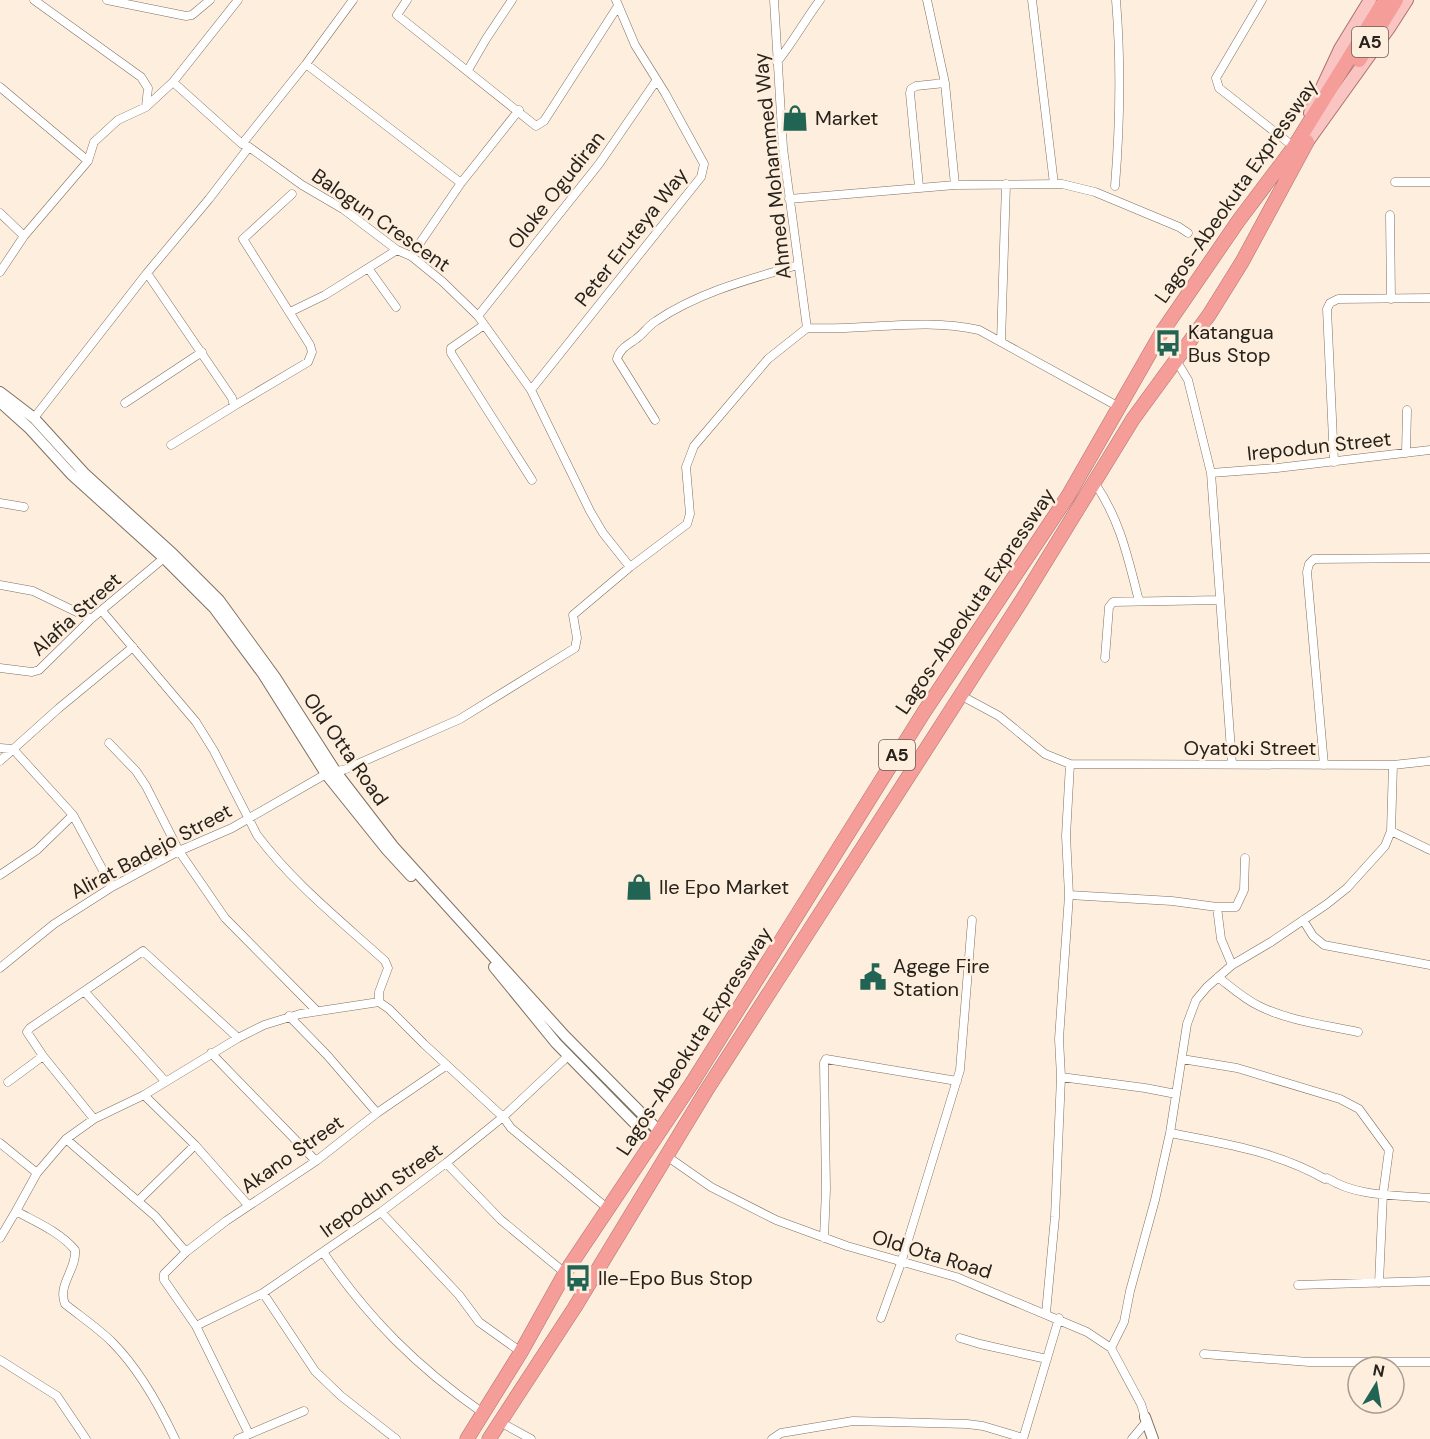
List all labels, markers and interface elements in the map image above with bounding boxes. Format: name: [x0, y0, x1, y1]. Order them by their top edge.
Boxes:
road number: A5: [1352, 27, 1388, 57]
street label: Ahmed Mohammed Way: [747, 51, 797, 281]
street label: Lagos-Abeokuta Expressway: [1149, 74, 1323, 308]
shop icon: Market: [780, 103, 810, 133]
place label: Market: [815, 105, 878, 131]
street label: Oloke Ogudiran: [502, 126, 610, 254]
street label: Peter Eruteya Way: [569, 162, 693, 312]
street label: Balogun Crescent: [307, 163, 455, 278]
place label: Katangua Bus Stop: [1188, 319, 1274, 368]
bus stop icon: Katangua Bus Stop: [1153, 328, 1183, 358]
street label: Irepodun Street: [1246, 425, 1393, 467]
street label: Lagos-Abeokuta Expressway: [889, 483, 1061, 719]
street label: Alafia Street: [25, 567, 127, 661]
street label: Old Otta Road: [298, 688, 394, 810]
street label: Oyatoki Street: [1184, 735, 1317, 761]
road number: A5: [879, 740, 915, 770]
street label: Alirat Badejo Street: [66, 797, 236, 905]
shop icon: Ile Epo Market: [624, 872, 654, 902]
place label: Ile Epo Market: [659, 874, 789, 900]
street label: Lagos-Abeokuta Expressway: [610, 922, 778, 1160]
place label: Agege Fire Station: [893, 953, 990, 1002]
public building icon: Agege Fire Station: [858, 962, 888, 992]
street label: Akano Street: [236, 1109, 349, 1199]
street label: Irepodun Street: [315, 1137, 447, 1243]
street label: Old Ota Road: [869, 1223, 995, 1285]
bus stop icon: Ile-Epo Bus Stop: [563, 1263, 593, 1293]
place label: Ile-Epo Bus Stop: [598, 1265, 753, 1291]
north arrow: [1346, 1355, 1406, 1415]
text: N: [1371, 1359, 1386, 1382]

